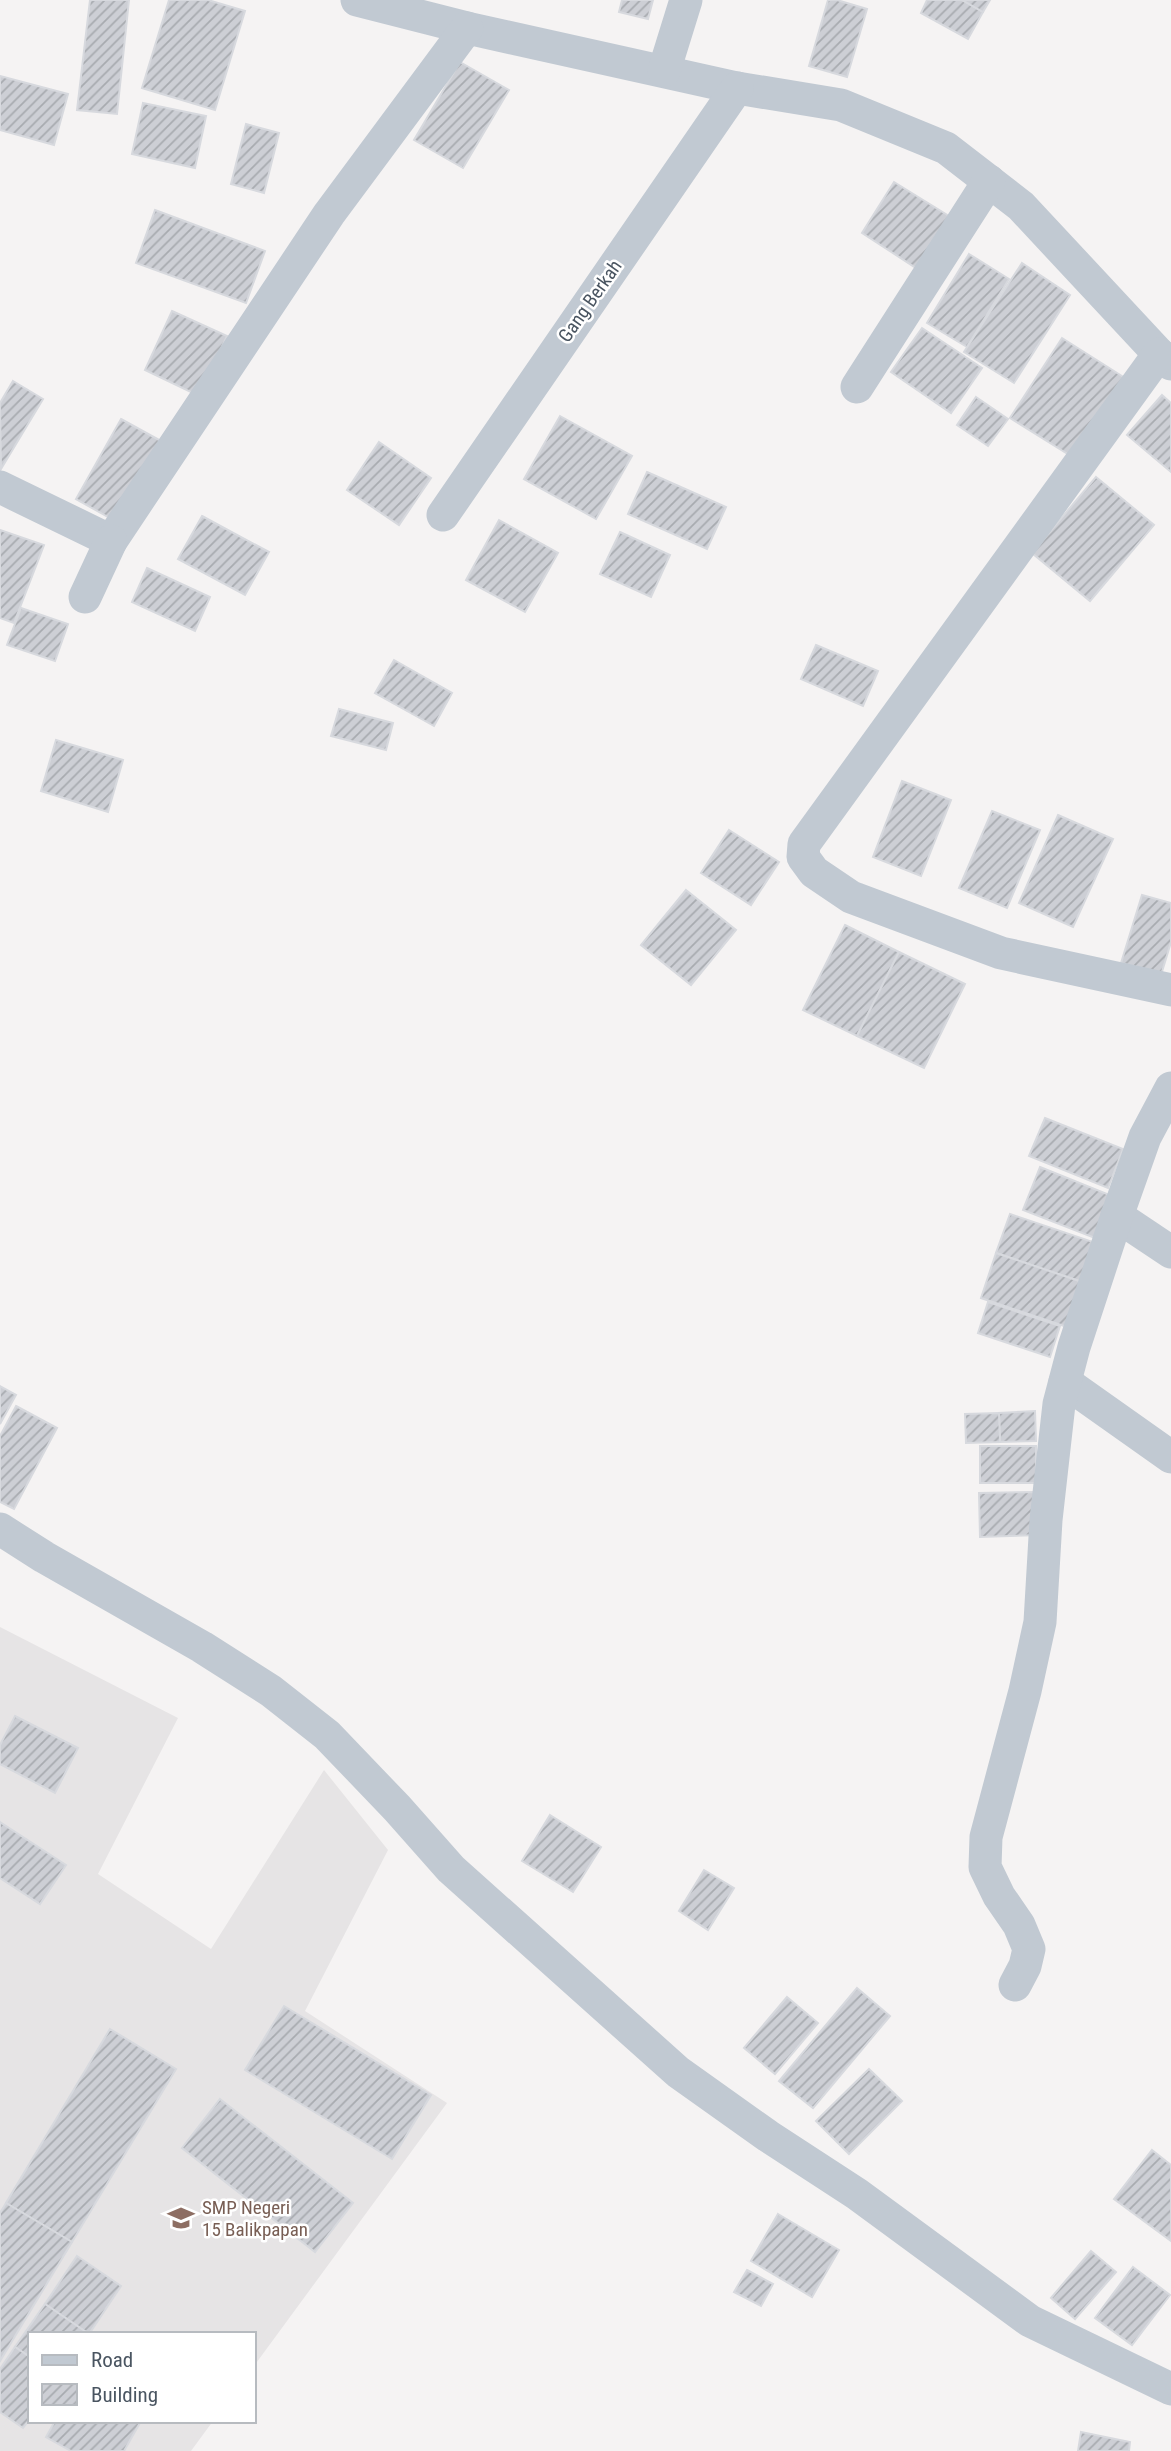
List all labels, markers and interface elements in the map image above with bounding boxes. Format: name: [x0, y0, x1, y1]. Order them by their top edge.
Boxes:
street label: Gang Berkah: [553, 255, 627, 347]
place label: SMP Negeri 15 Balikpapan: [202, 2196, 308, 2241]
school or university icon: SMP Negeri 15 Balikpapan: [166, 2203, 196, 2233]
legend: [28, 2332, 256, 2423]
text: Road: [91, 2348, 133, 2372]
text: Building: [91, 2383, 158, 2407]

